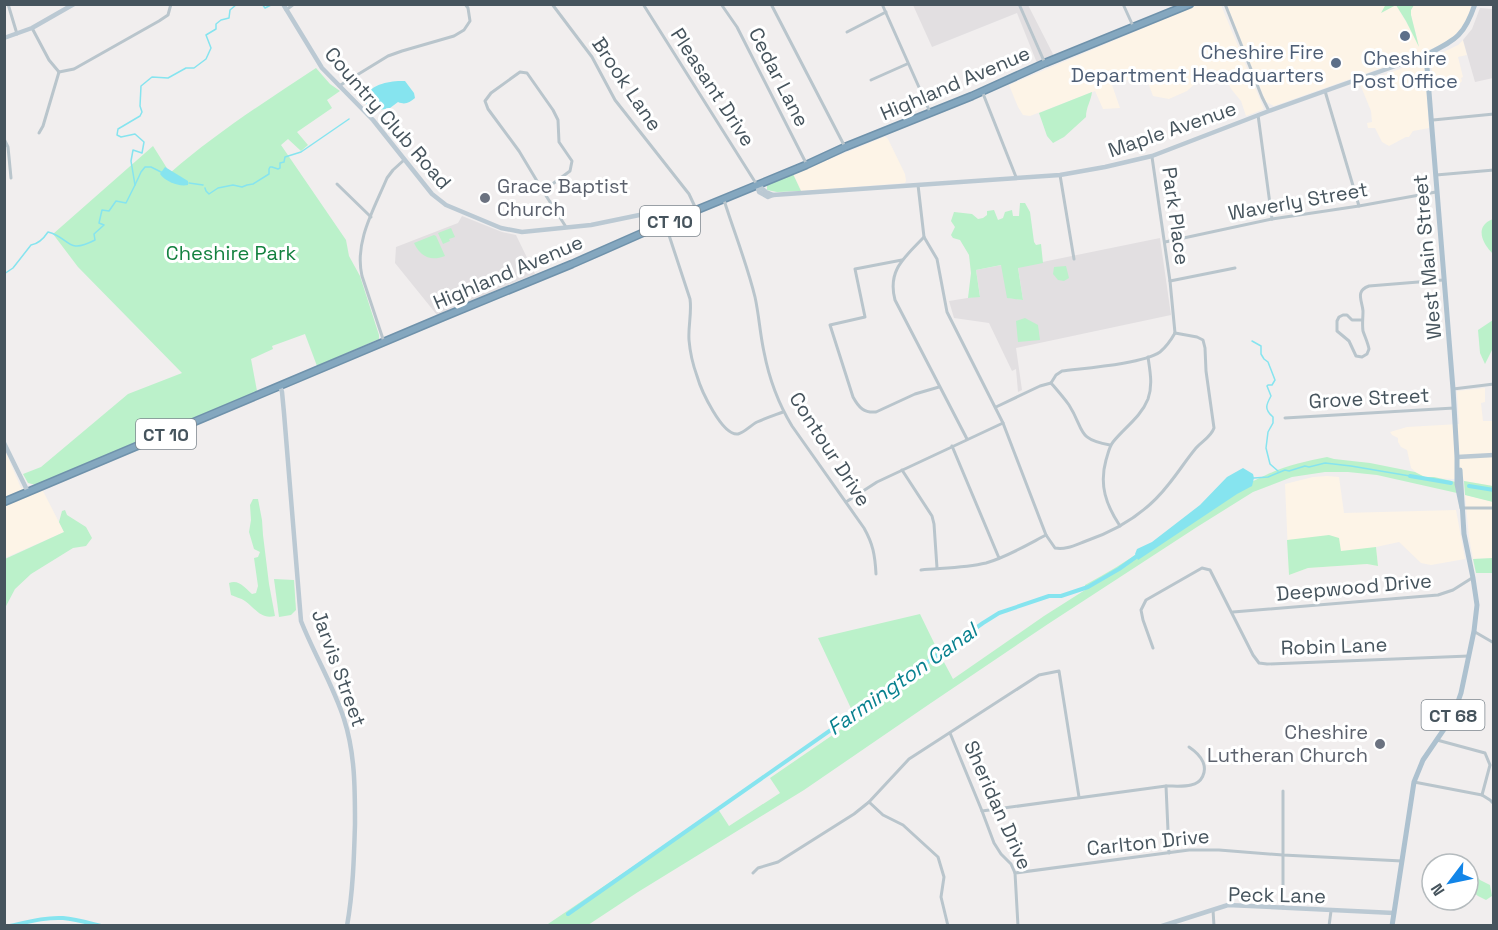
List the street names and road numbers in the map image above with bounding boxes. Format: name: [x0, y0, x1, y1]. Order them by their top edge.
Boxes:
street label: Pleasant Drive: [665, 23, 761, 151]
street label: Cedar Lane: [743, 23, 815, 131]
street label: Brook Lane: [586, 32, 668, 136]
street label: Highland Avenue: [876, 40, 1034, 126]
street label: Country Club Road: [319, 41, 457, 195]
street label: Maple Avenue: [1104, 95, 1240, 163]
street label: Park Place: [1156, 165, 1196, 267]
street label: West Main Street: [1407, 173, 1447, 341]
street label: Waverly Street: [1226, 176, 1370, 226]
road number: CT 10: [640, 206, 700, 236]
street label: Highland Avenue: [429, 229, 587, 315]
street label: Grove Street: [1308, 382, 1430, 414]
street label: Contour Drive: [783, 387, 877, 511]
road number: CT 10: [136, 419, 196, 449]
street label: Deepwood Drive: [1275, 567, 1433, 607]
street label: Jarvis Street: [306, 606, 372, 730]
street label: Robin Lane: [1280, 631, 1388, 661]
road number: CT 68: [1422, 700, 1484, 730]
street label: Sheridan Drive: [958, 736, 1038, 874]
street label: Carlton Drive: [1085, 823, 1211, 861]
street label: Peck Lane: [1228, 881, 1326, 909]

